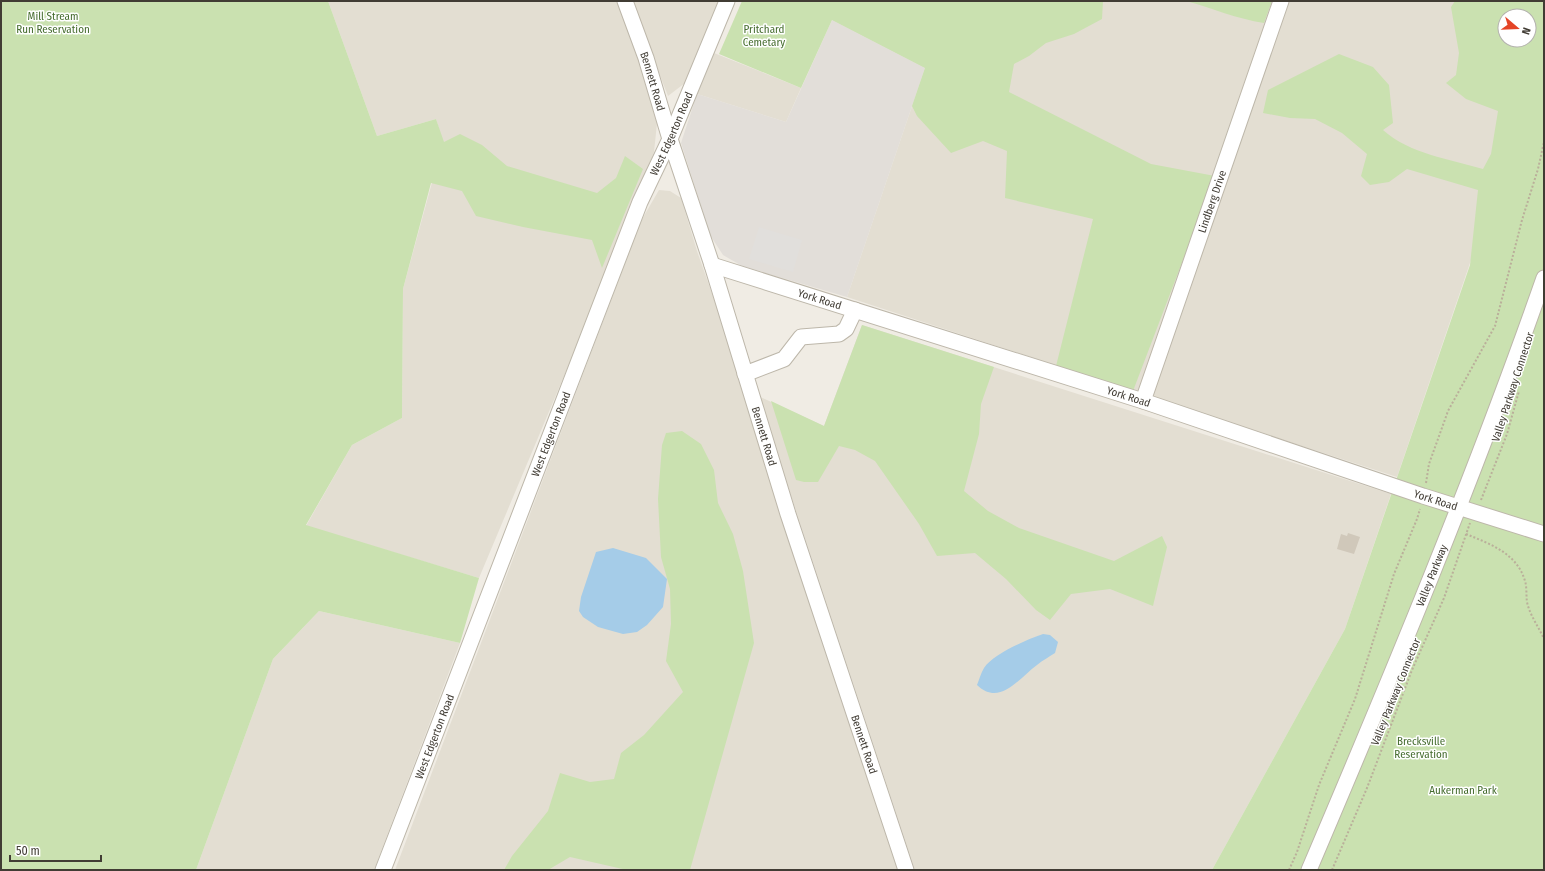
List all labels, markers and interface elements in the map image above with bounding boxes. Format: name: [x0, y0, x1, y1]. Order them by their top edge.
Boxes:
north arrow: [1497, 8, 1537, 48]
park label: Mill Stream Run Reservation: [16, 10, 90, 36]
park label: Pritchard Cemetary: [743, 23, 785, 49]
text: N: [1519, 26, 1533, 36]
street label: Bennett Road: [638, 50, 668, 112]
street label: West Edgerton Road: [647, 90, 695, 178]
street label: Lindberg Drive: [1195, 168, 1229, 235]
street label: York Road: [796, 286, 843, 312]
street label: Valley Parkway Connector: [1489, 330, 1537, 443]
street label: York Road: [1105, 384, 1152, 410]
street label: West Edgerton Road: [528, 390, 573, 479]
street label: Bennett Road: [749, 405, 779, 467]
street label: York Road: [1412, 487, 1459, 513]
street label: Valley Parkway: [1413, 542, 1450, 608]
street label: Valley Parkway Connector: [1369, 636, 1423, 747]
street label: West Edgerton Road: [412, 692, 457, 781]
street label: Bennett Road: [849, 713, 880, 775]
park label: Brecksville Reservation: [1394, 735, 1448, 761]
park label: Aukerman Park: [1429, 784, 1498, 797]
scale bar: [10, 837, 101, 863]
text: 50 m: [16, 844, 40, 858]

